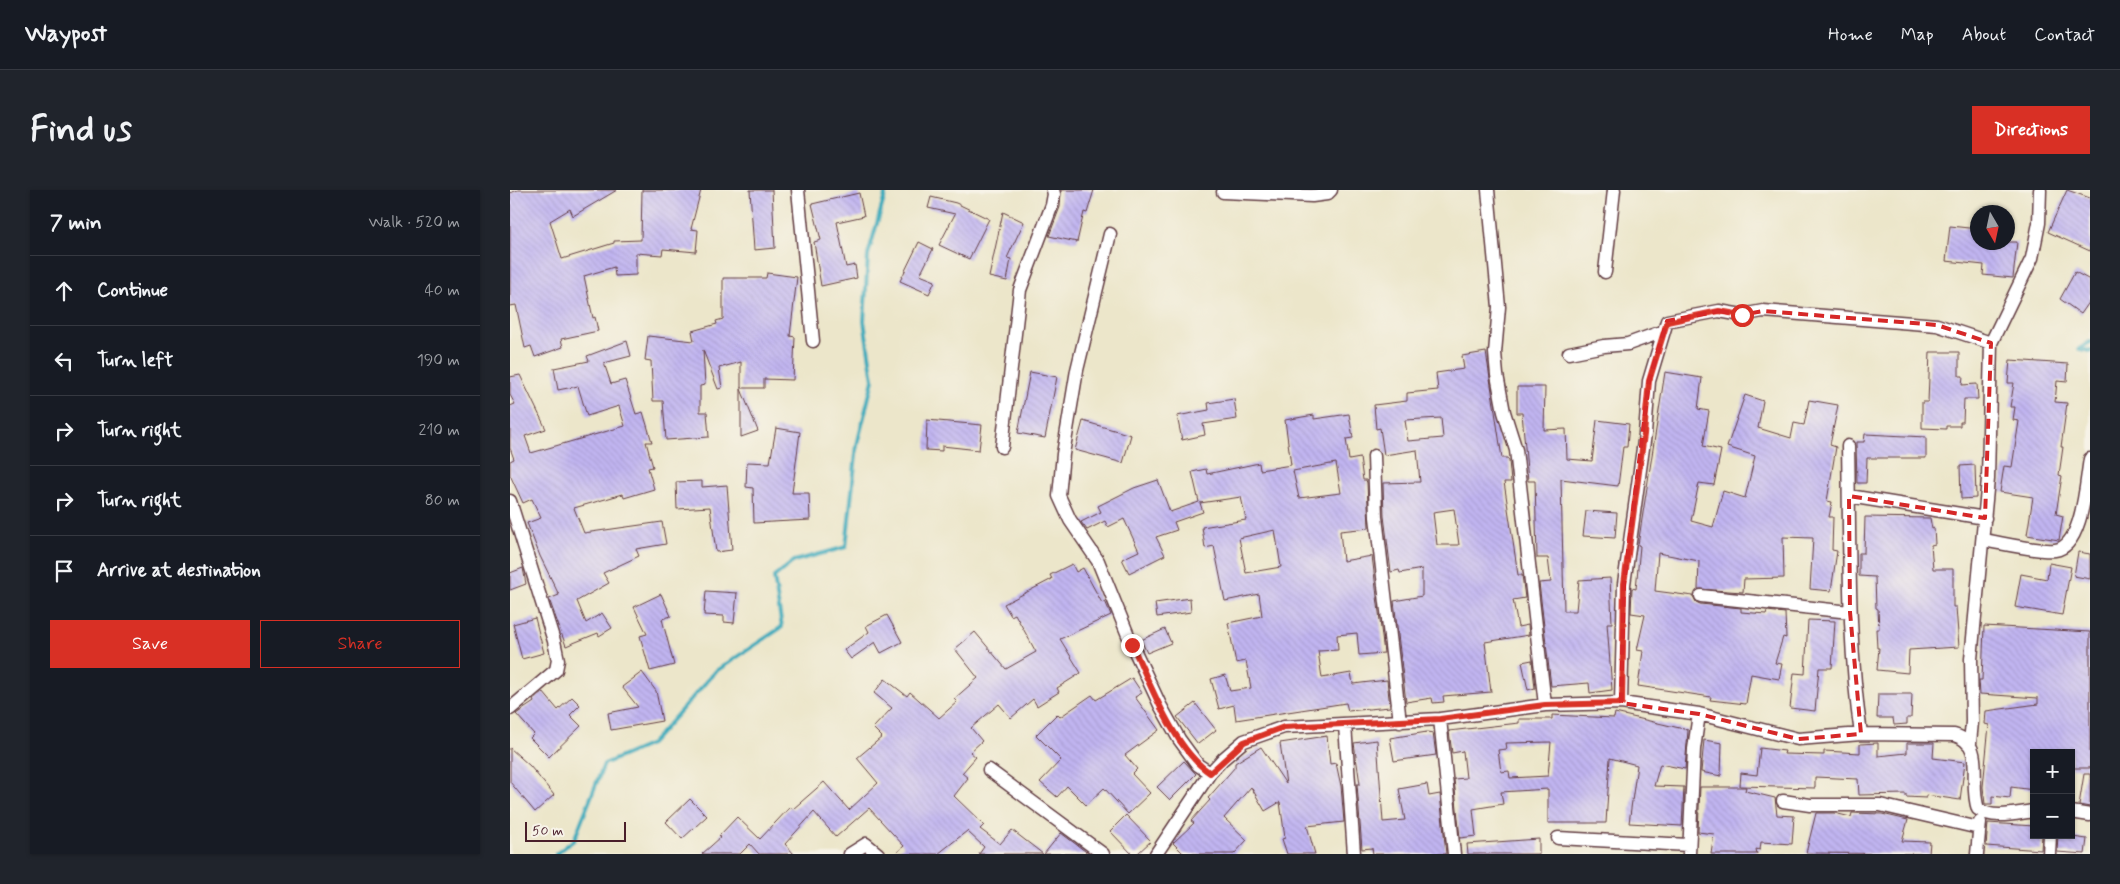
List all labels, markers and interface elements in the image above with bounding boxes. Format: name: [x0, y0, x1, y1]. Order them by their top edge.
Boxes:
text: Waypost: [25, 19, 107, 50]
text: Home: [1828, 23, 1873, 47]
text: Map: [1901, 23, 1934, 47]
text: About: [1962, 23, 2006, 47]
text: Contact: [2034, 23, 2095, 47]
button: Directions: [1972, 106, 2090, 154]
text: Find us: [30, 107, 132, 153]
north arrow: [1970, 205, 2015, 250]
text: 7 min: [50, 209, 102, 237]
text: Walk · 520 m: [368, 212, 460, 233]
icon: ahead: [50, 277, 78, 305]
text: Continue: [97, 278, 168, 303]
text: 40 m: [424, 280, 460, 301]
route start: [1731, 304, 1754, 327]
icon: left: [50, 347, 78, 375]
text: Turn left: [97, 348, 173, 373]
text: 190 m: [417, 350, 460, 371]
icon: right: [50, 417, 78, 445]
text: Turn right: [97, 418, 181, 443]
text: 210 m: [419, 420, 460, 441]
icon: right: [50, 487, 78, 515]
text: Turn right: [97, 488, 181, 513]
text: 80 m: [425, 490, 460, 511]
icon: arrive: [50, 557, 78, 585]
text: Arrive at destination: [97, 558, 261, 583]
button: Save: [50, 620, 250, 668]
button: Share: [260, 620, 460, 668]
route end: [1121, 634, 1144, 657]
map controls: [2030, 749, 2075, 839]
button: +: [2030, 749, 2075, 794]
button: −: [2030, 794, 2075, 839]
scale bar: [525, 819, 626, 842]
text: 50 m: [532, 822, 563, 840]

